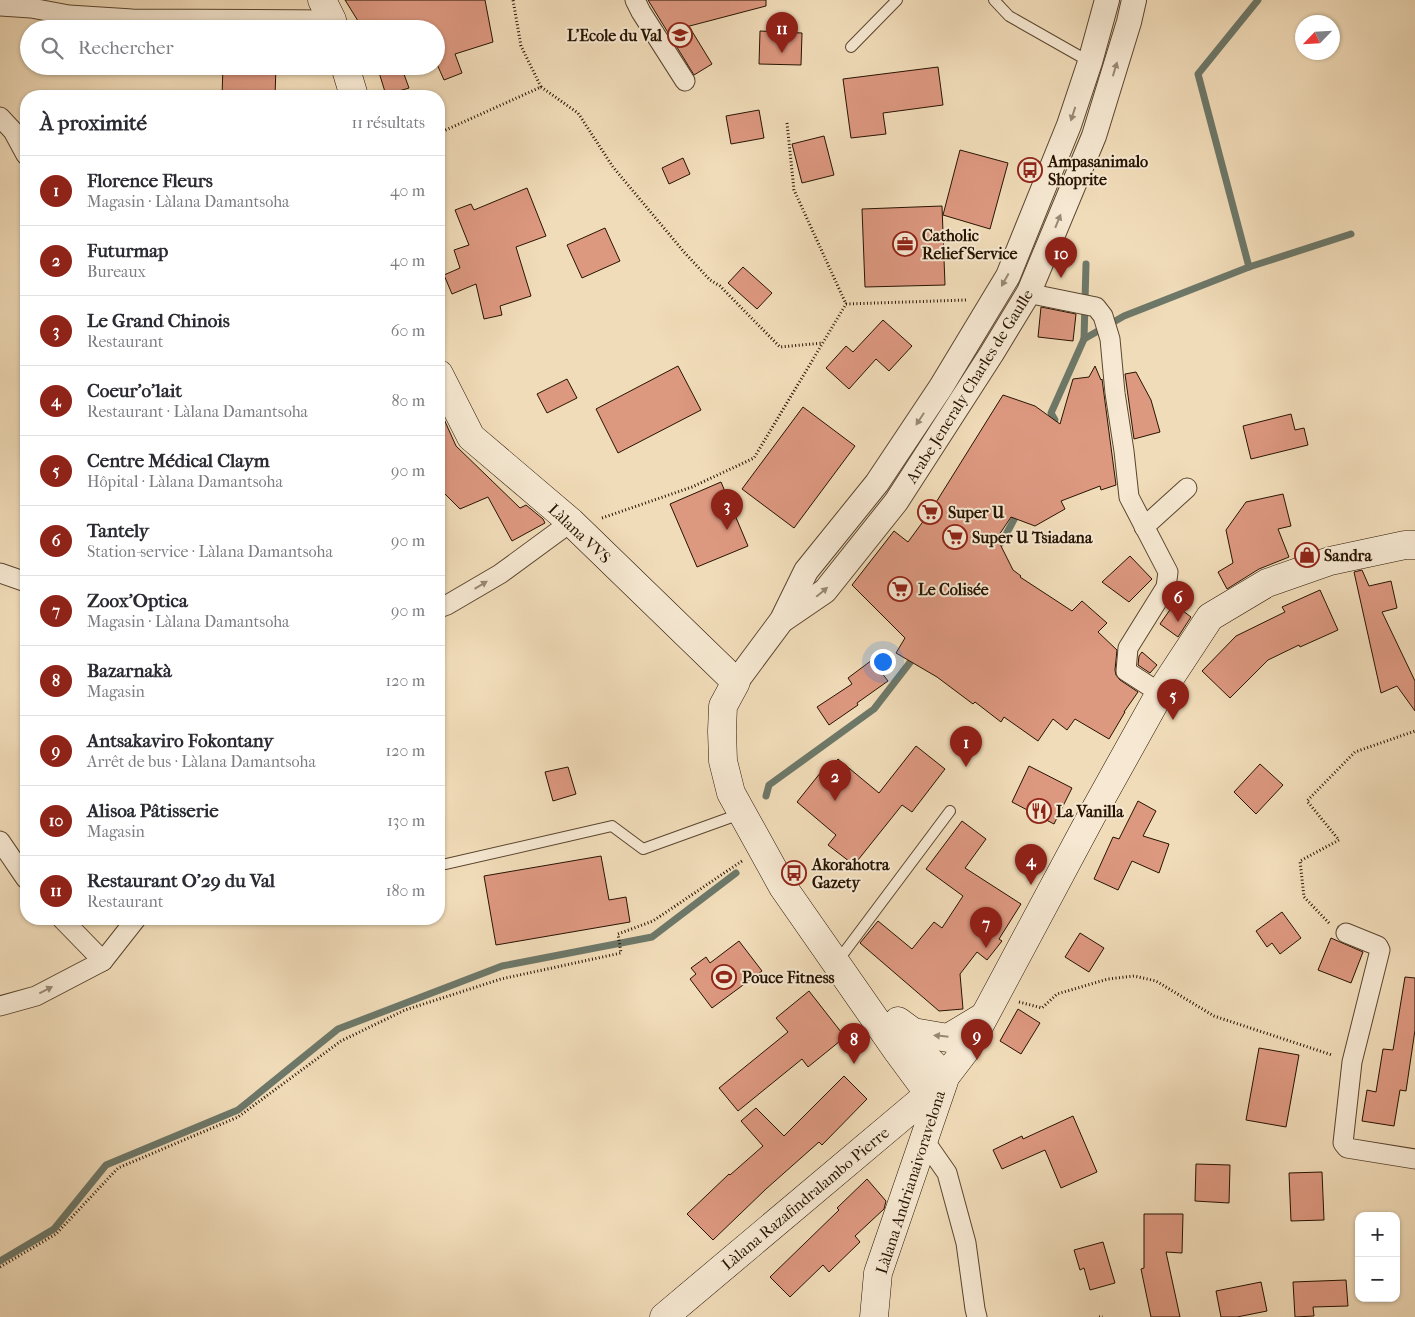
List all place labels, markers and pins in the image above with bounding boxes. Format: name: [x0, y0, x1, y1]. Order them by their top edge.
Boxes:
pin: 11: [766, 12, 798, 53]
school or university icon: L'Ecole du Val: [667, 22, 693, 48]
place label: L'Ecole du Val: [567, 26, 663, 45]
place label: Ampasanimalo Shoprite: [1047, 152, 1148, 190]
bus stop icon: Ampasanimalo Shoprite: [1017, 157, 1043, 183]
place label: Catholic Relief Service: [922, 226, 1018, 263]
office icon: Catholic Relief Service: [892, 231, 918, 257]
pin: 10: [1045, 237, 1077, 278]
pin: 3: [711, 489, 743, 530]
supermarket icon: Super U: [917, 499, 943, 525]
place label: Super U: [948, 503, 1005, 523]
supermarket icon: Super U Tsiadana: [942, 524, 968, 550]
place label: Super U Tsiadana: [972, 528, 1093, 548]
shop icon: Sandra: [1294, 542, 1320, 568]
place label: Sandra: [1324, 546, 1372, 565]
supermarket icon: Le Colisée: [887, 576, 913, 602]
place label: Le Colisée: [918, 580, 989, 599]
pin: 6: [1162, 581, 1194, 622]
pin: 5: [1157, 679, 1189, 720]
pin: 1: [950, 726, 982, 767]
pin: 2: [819, 760, 851, 801]
restaurant icon: La Vanilla: [1026, 798, 1052, 824]
place label: La Vanilla: [1056, 802, 1124, 821]
pin: 4: [1015, 844, 1047, 885]
place label: Akorahotra Gazety: [811, 855, 890, 893]
bus stop icon: Akorahotra Gazety: [781, 860, 807, 886]
pin: 7: [970, 907, 1002, 948]
sports icon: Pouce Fitness: [711, 964, 737, 990]
place label: Pouce Fitness: [742, 968, 835, 987]
pin: 9: [961, 1019, 993, 1060]
pin: 8: [838, 1023, 870, 1064]

